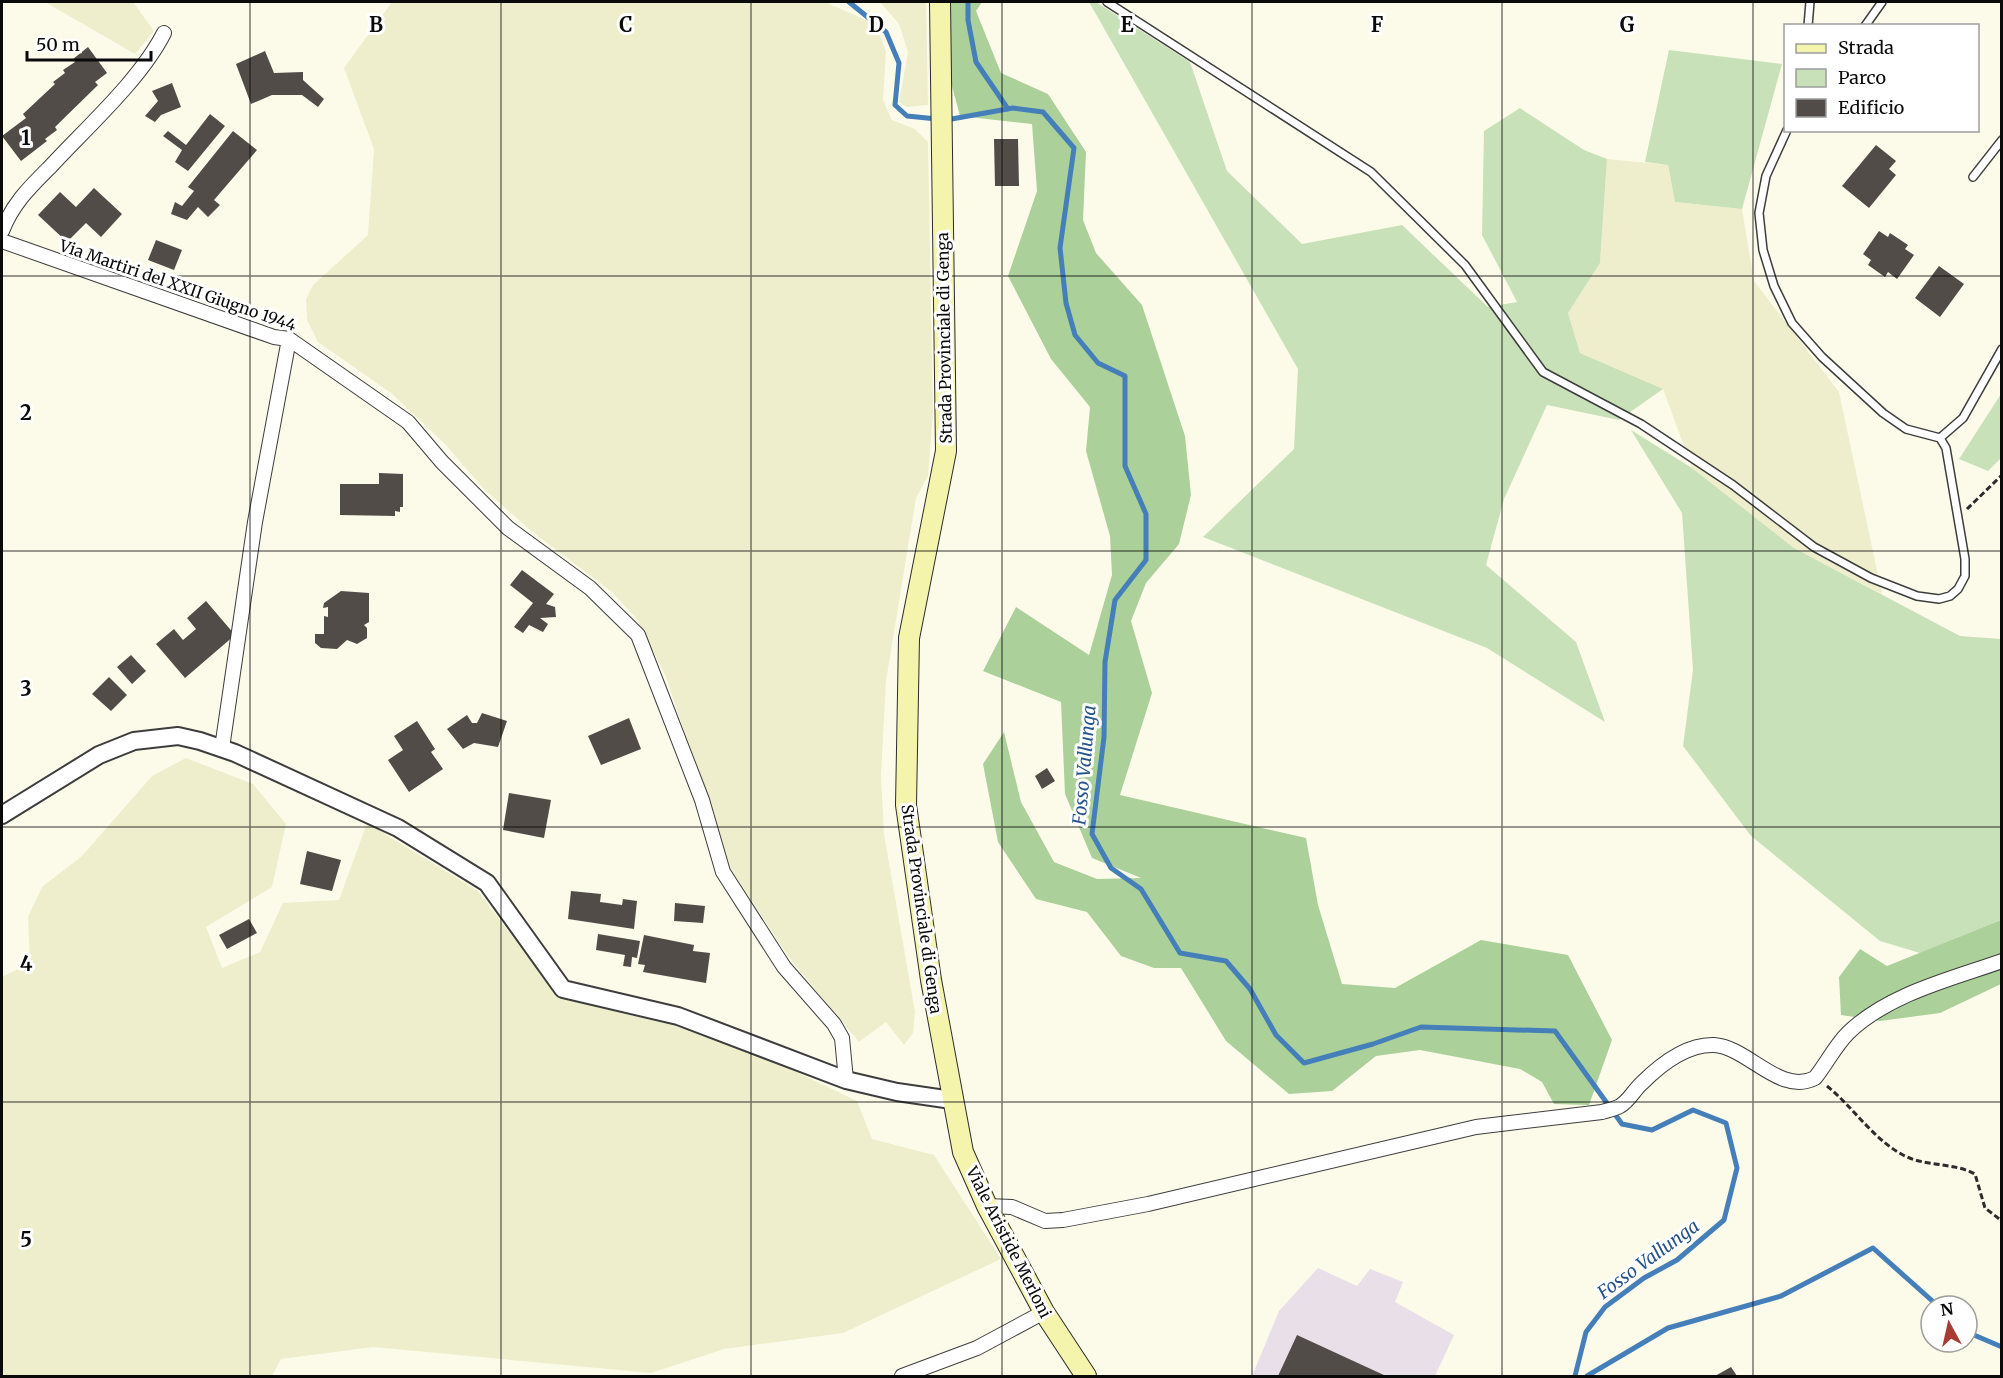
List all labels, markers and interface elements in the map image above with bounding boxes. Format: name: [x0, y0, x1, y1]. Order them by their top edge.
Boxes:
text: B: [369, 12, 383, 37]
text: C: [619, 12, 633, 37]
text: D: [868, 12, 884, 37]
text: E: [1120, 12, 1134, 37]
text: F: [1371, 12, 1384, 37]
text: G: [1620, 12, 1635, 37]
scale bar: [27, 24, 152, 62]
legend: [1784, 24, 1979, 132]
text: 50 m: [36, 33, 80, 56]
text: Strada: [1838, 36, 1894, 59]
text: Parco: [1838, 66, 1886, 89]
text: Edificio: [1838, 96, 1904, 119]
text: 1: [21, 125, 31, 150]
street label: Strada Provinciale di Genga: [932, 232, 956, 444]
street label: Via Martiri del XXII Giugno 1944: [56, 235, 299, 335]
text: 2: [20, 400, 32, 425]
text: 3: [20, 676, 32, 701]
water label: Fosso Vallunga: [1067, 704, 1101, 827]
street label: Strada Provinciale di Genga: [897, 803, 947, 1015]
text: 4: [20, 951, 33, 976]
street label: Viale Aristide Merloni: [962, 1162, 1056, 1321]
water label: Fosso Vallunga: [1592, 1214, 1703, 1304]
text: 5: [20, 1227, 32, 1252]
north arrow: [1919, 1294, 1979, 1354]
text: N: [1939, 1298, 1955, 1320]

